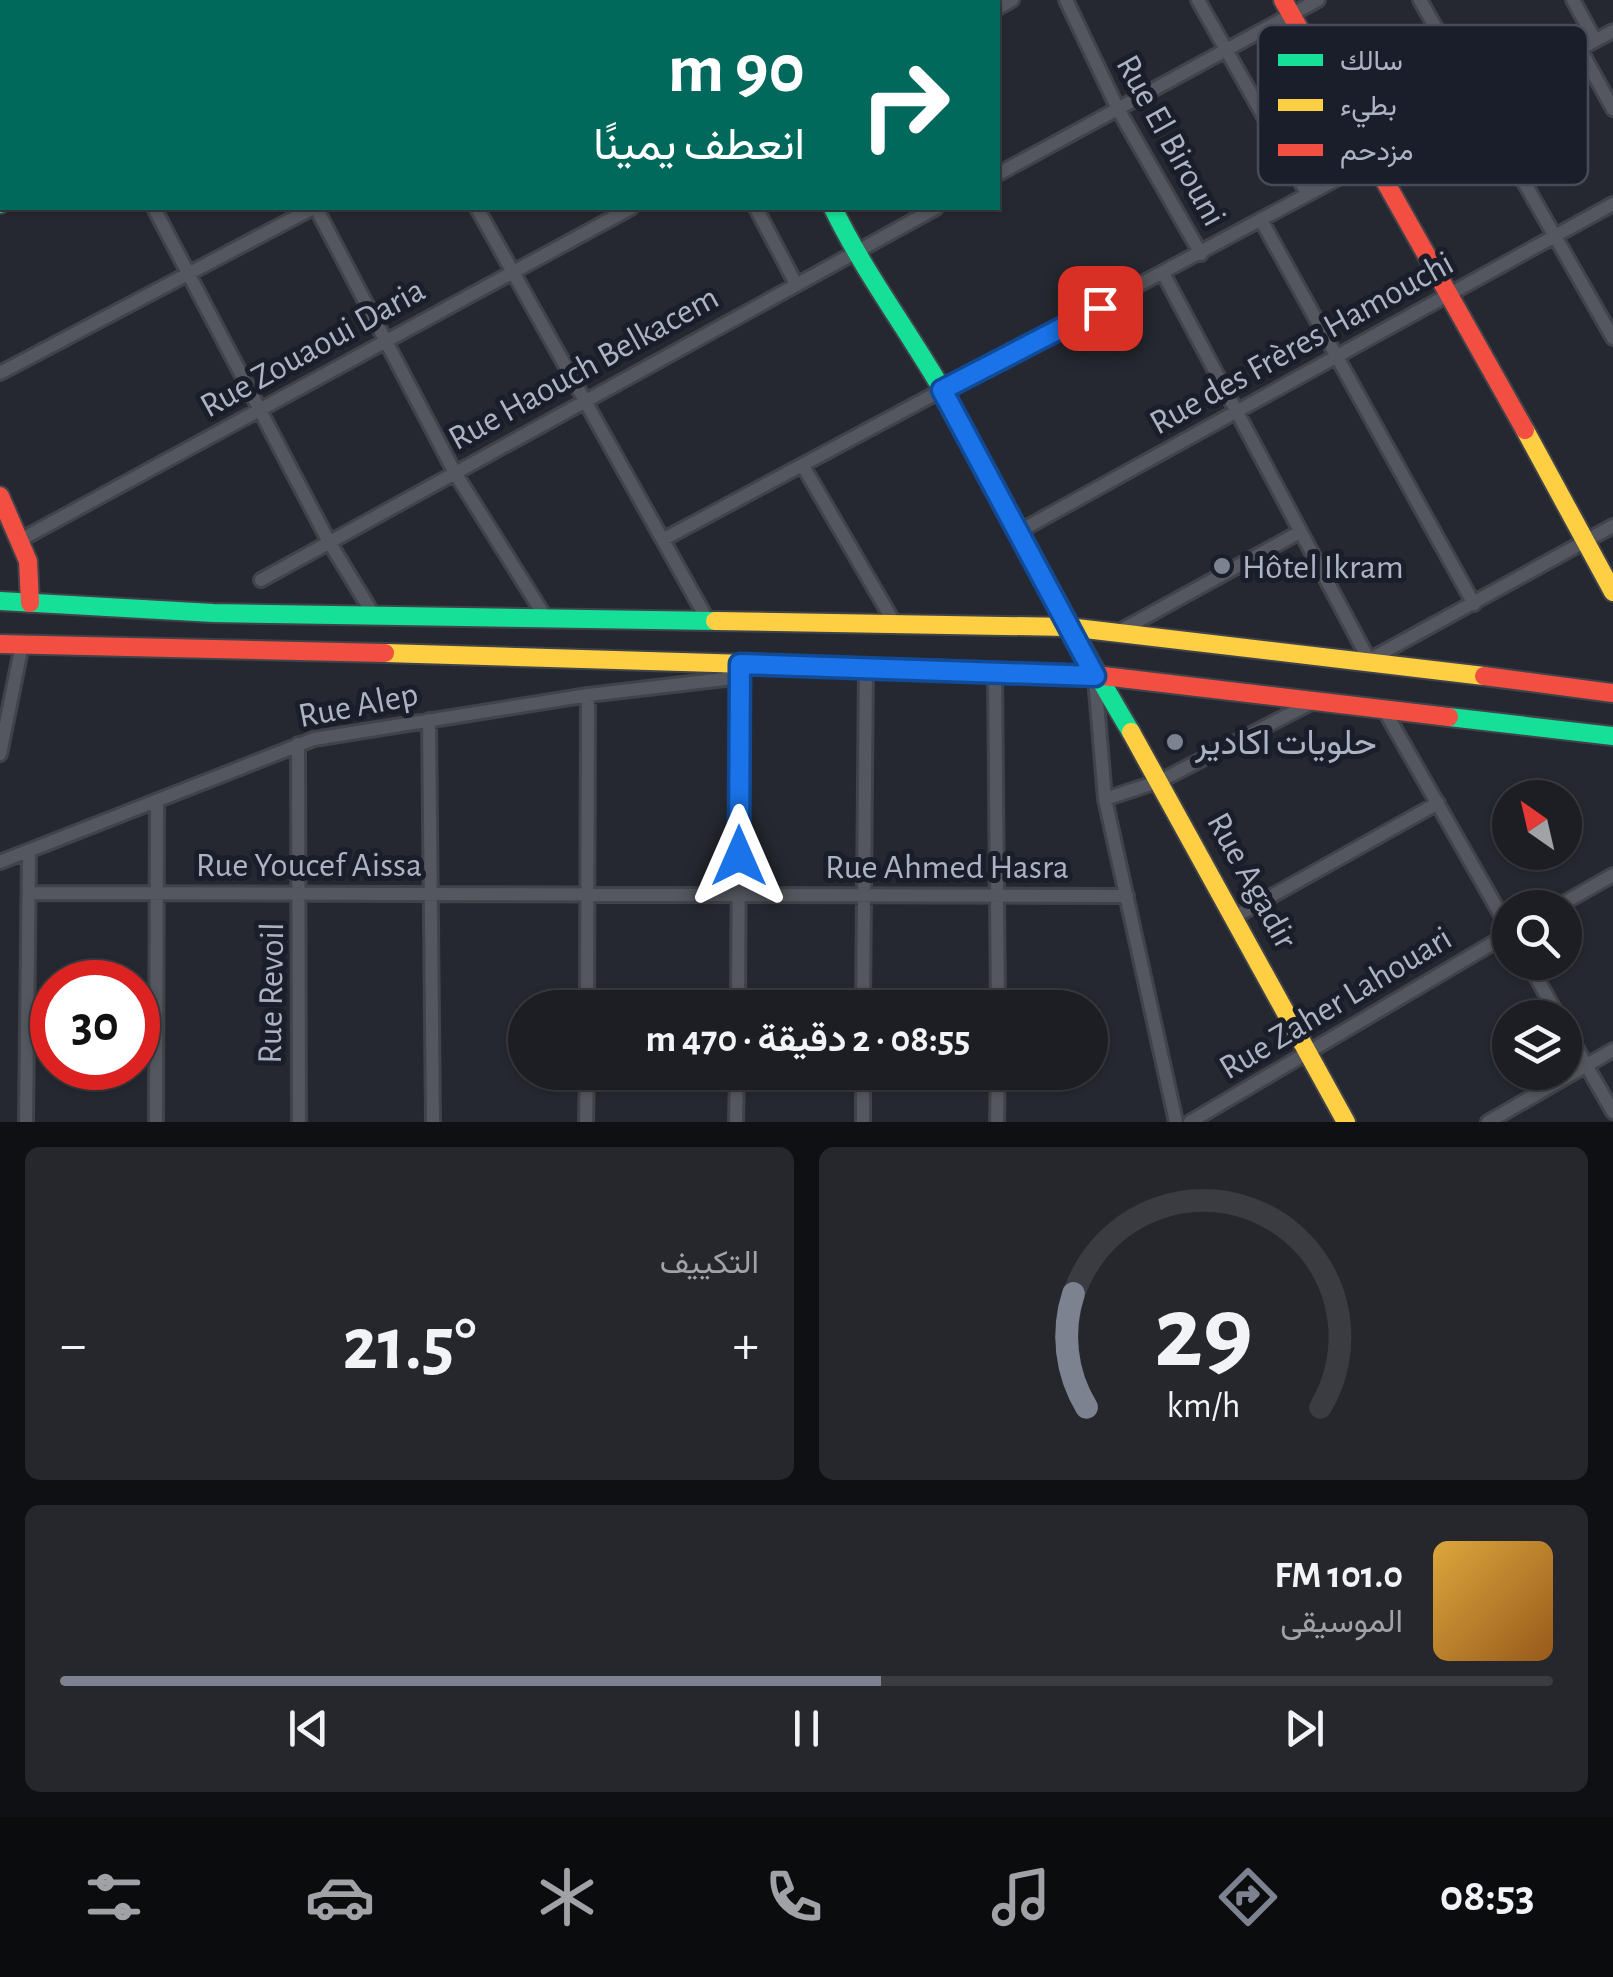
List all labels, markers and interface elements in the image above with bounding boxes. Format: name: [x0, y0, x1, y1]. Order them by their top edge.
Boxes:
legend: [1258, 25, 1588, 185]
text: 90 m: [668, 35, 805, 105]
icon: right: [840, 40, 970, 170]
text: سالك: [1340, 48, 1403, 76]
street label: Rue El Birouni: [1109, 49, 1232, 232]
text: بطيء: [1340, 93, 1397, 128]
text: انعطف يمينًا: [593, 123, 805, 168]
text: مزدحم: [1340, 138, 1413, 169]
street label: Rue des Frères Hamouchi: [1144, 245, 1459, 441]
pin: [1058, 266, 1143, 351]
street label: Rue Zouaoui Daria: [195, 272, 431, 424]
street label: Rue Haouch Belkacem: [443, 280, 725, 457]
icon: arrive: [1073, 281, 1128, 336]
place label: Hôtel Ikram: [1242, 550, 1404, 585]
marker: Hôtel Ikram: [1211, 555, 1233, 577]
street label: Rue Alep: [295, 677, 421, 734]
place label: حلويات اكادير: [1194, 726, 1377, 764]
marker: حلويات اكادير: [1164, 731, 1186, 753]
north arrow: [1492, 780, 1582, 870]
map controls: [1492, 780, 1582, 1090]
position arrow: [687, 804, 791, 908]
street label: Rue Agadir: [1200, 807, 1304, 955]
street label: Rue Youcef Aissa: [196, 848, 422, 883]
street label: Rue Ahmed Hasra: [825, 850, 1069, 885]
button: search: [1492, 890, 1582, 980]
street label: Rue Zaher Lahouari: [1214, 920, 1458, 1086]
street label: Rue Revoil: [253, 922, 290, 1064]
speed limit sign: 30: [30, 960, 160, 1090]
button: layers: [1492, 1000, 1582, 1090]
text: 08:55 · 2 دقيقة · 470 m: [645, 1021, 971, 1059]
text: التكييف: [660, 1247, 759, 1279]
text: 29: [1154, 1282, 1253, 1386]
text: 21.5°: [343, 1308, 476, 1383]
text: −: [60, 1318, 86, 1373]
text: +: [733, 1318, 759, 1373]
text: km/h: [1167, 1388, 1240, 1424]
text: 101.0 FM: [1274, 1557, 1403, 1595]
text: الموسيقى: [1280, 1606, 1403, 1638]
icon: previous: [281, 1701, 336, 1756]
icon: pause: [779, 1701, 834, 1756]
icon: next: [1277, 1701, 1332, 1756]
icon: filters: [79, 1862, 149, 1932]
icon: car: [305, 1862, 375, 1932]
icon: climate: [532, 1862, 602, 1932]
icon: phone: [759, 1862, 829, 1932]
icon: music: [986, 1862, 1056, 1932]
icon: directions: [1213, 1862, 1283, 1932]
text: 08:53: [1440, 1874, 1535, 1919]

